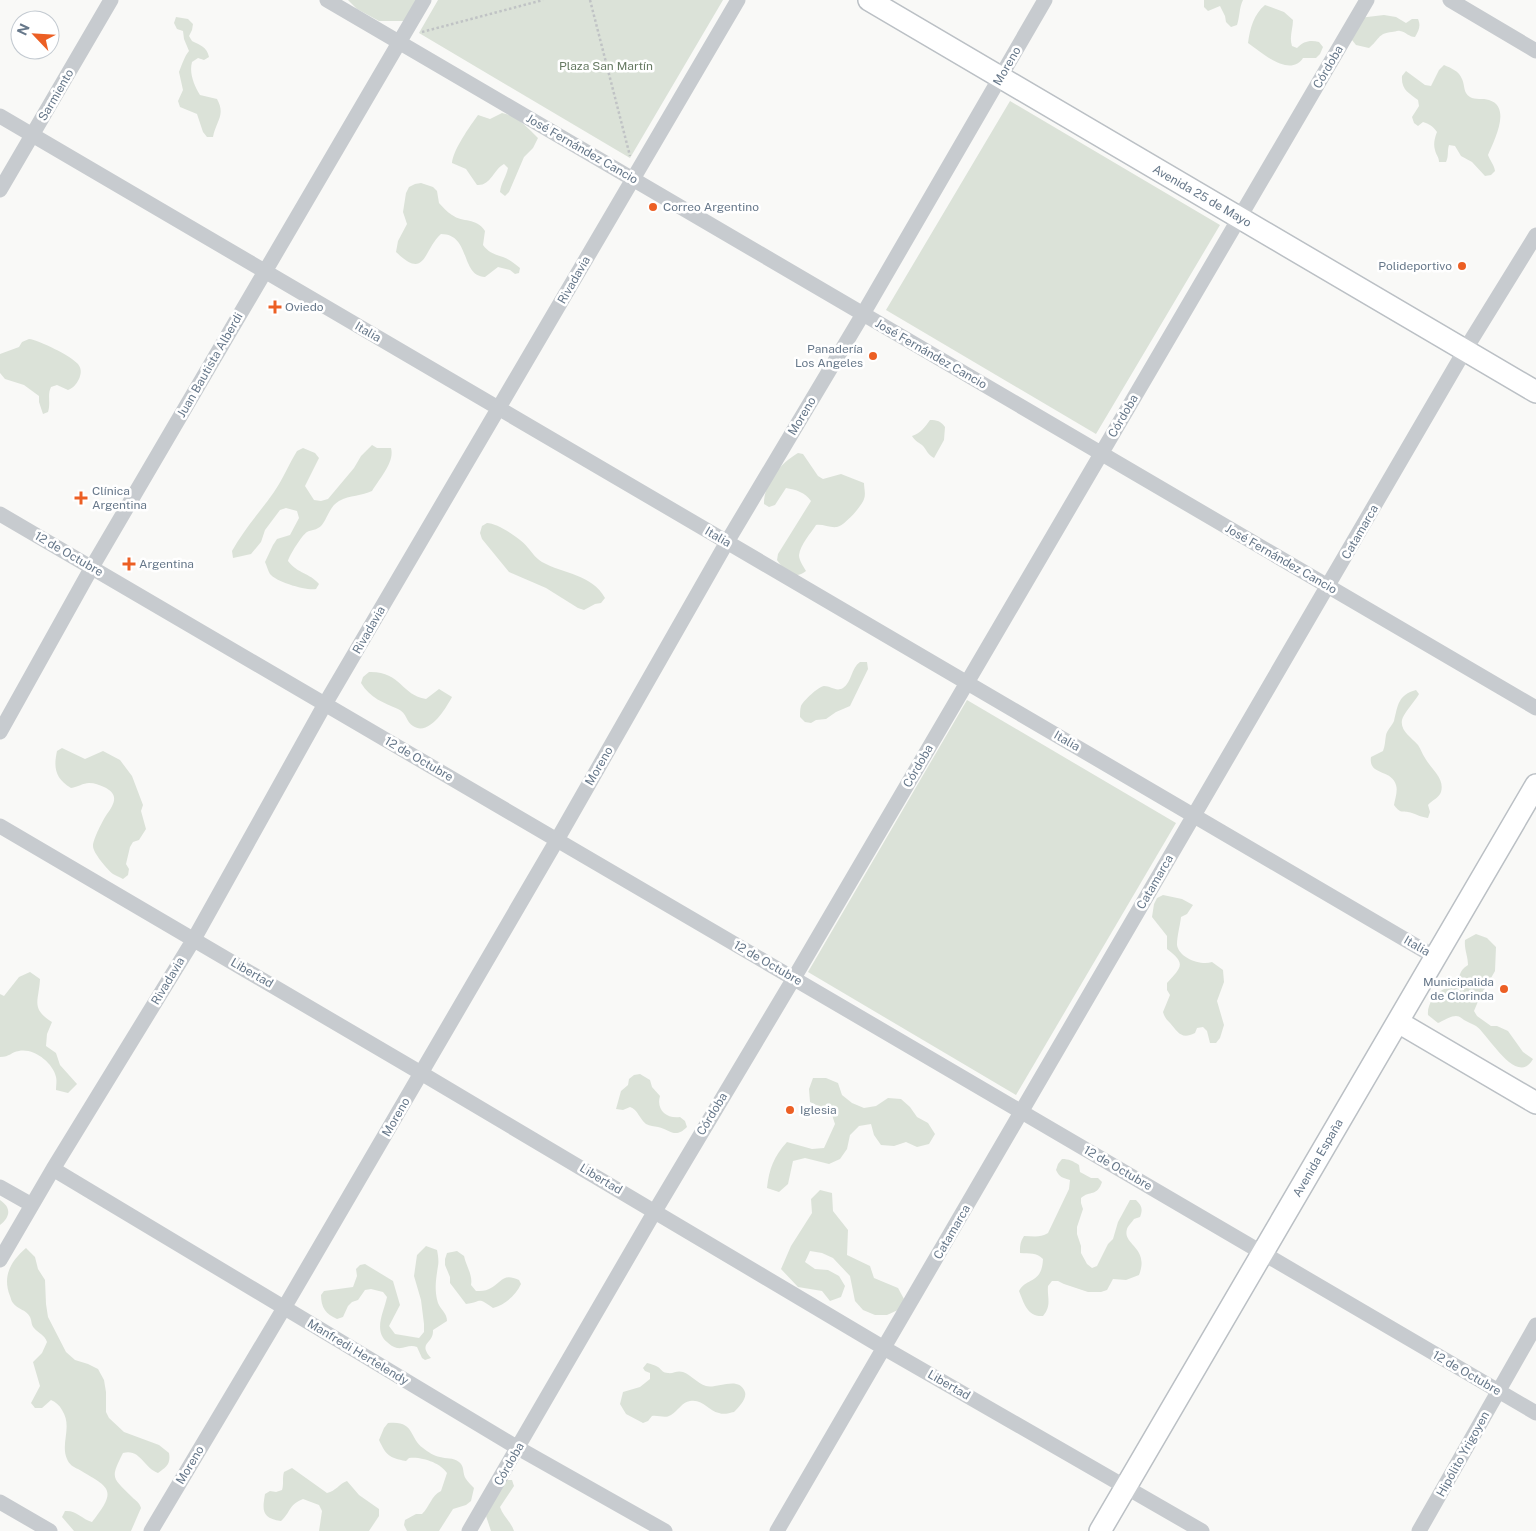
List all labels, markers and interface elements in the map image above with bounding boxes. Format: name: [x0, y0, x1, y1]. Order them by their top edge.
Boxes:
north arrow: [10, 10, 60, 60]
text: N: [14, 21, 33, 38]
street label: Córdoba: [1310, 43, 1346, 91]
street label: Moreno: [990, 44, 1024, 88]
park label: Plaza San Martín: [559, 59, 653, 73]
street label: Sarmiento: [36, 66, 77, 123]
street label: José Fernández Cancio: [524, 111, 640, 187]
street label: Avenida 25 de Mayo: [1150, 162, 1254, 230]
place label: Correo Argentino: [663, 200, 759, 214]
marker: Correo Argentino: [647, 201, 659, 213]
street label: Rivadavia: [555, 254, 593, 306]
place label: Polideportivo: [1378, 259, 1452, 273]
marker: Polideportivo: [1456, 260, 1468, 272]
place label: Oviedo: [285, 300, 324, 314]
marker: Oviedo: [269, 301, 281, 313]
street label: Juan Bautista Alberdi: [174, 310, 246, 420]
street label: José Fernández Cancio: [873, 316, 989, 392]
street label: Italia: [352, 319, 384, 345]
place label: Panadería Los Angeles: [795, 342, 863, 370]
marker: Panadería Los Angeles: [867, 350, 879, 362]
street label: Córdoba: [1105, 392, 1141, 440]
street label: Moreno: [785, 394, 819, 438]
place label: Clínica Argentina: [92, 484, 147, 512]
marker: Clínica Argentina: [74, 491, 88, 505]
street label: Catamarca: [1339, 502, 1381, 562]
street label: José Fernández Cancio: [1223, 521, 1339, 597]
street label: Italia: [702, 524, 734, 550]
street label: 12 de Octubre: [32, 529, 106, 579]
place label: Argentina: [139, 557, 194, 571]
marker: Argentina: [123, 558, 135, 570]
street label: Rivadavia: [350, 604, 388, 656]
street label: Italia: [1051, 728, 1083, 754]
street label: 12 de Octubre: [382, 734, 456, 784]
street label: Córdoba: [900, 742, 936, 790]
street label: Moreno: [582, 744, 616, 788]
street label: Catamarca: [1134, 852, 1176, 912]
street label: Italia: [1401, 933, 1433, 959]
street label: 12 de Octubre: [731, 938, 805, 988]
street label: Rivadavia: [148, 955, 188, 1007]
street label: Libertad: [228, 955, 276, 991]
place label: Municipalida de Clorinda: [1423, 975, 1494, 1003]
marker: Municipalida de Clorinda: [1498, 983, 1510, 995]
street label: Córdoba: [694, 1090, 730, 1138]
street label: Moreno: [379, 1095, 413, 1139]
place label: Iglesia: [800, 1103, 837, 1117]
marker: Iglesia: [784, 1104, 796, 1116]
street label: Avenida España: [1290, 1116, 1346, 1200]
street label: 12 de Octubre: [1081, 1143, 1155, 1193]
street label: Libertad: [577, 1161, 625, 1197]
street label: Catamarca: [931, 1202, 973, 1262]
street label: Manfredi Hertelendy: [305, 1316, 412, 1388]
street label: 12 de Octubre: [1430, 1348, 1504, 1398]
street label: Libertad: [925, 1367, 973, 1403]
street label: Hipólito Yrigoyen: [1434, 1409, 1492, 1499]
street label: Córdoba: [491, 1440, 527, 1488]
street label: Moreno: [173, 1443, 207, 1487]

